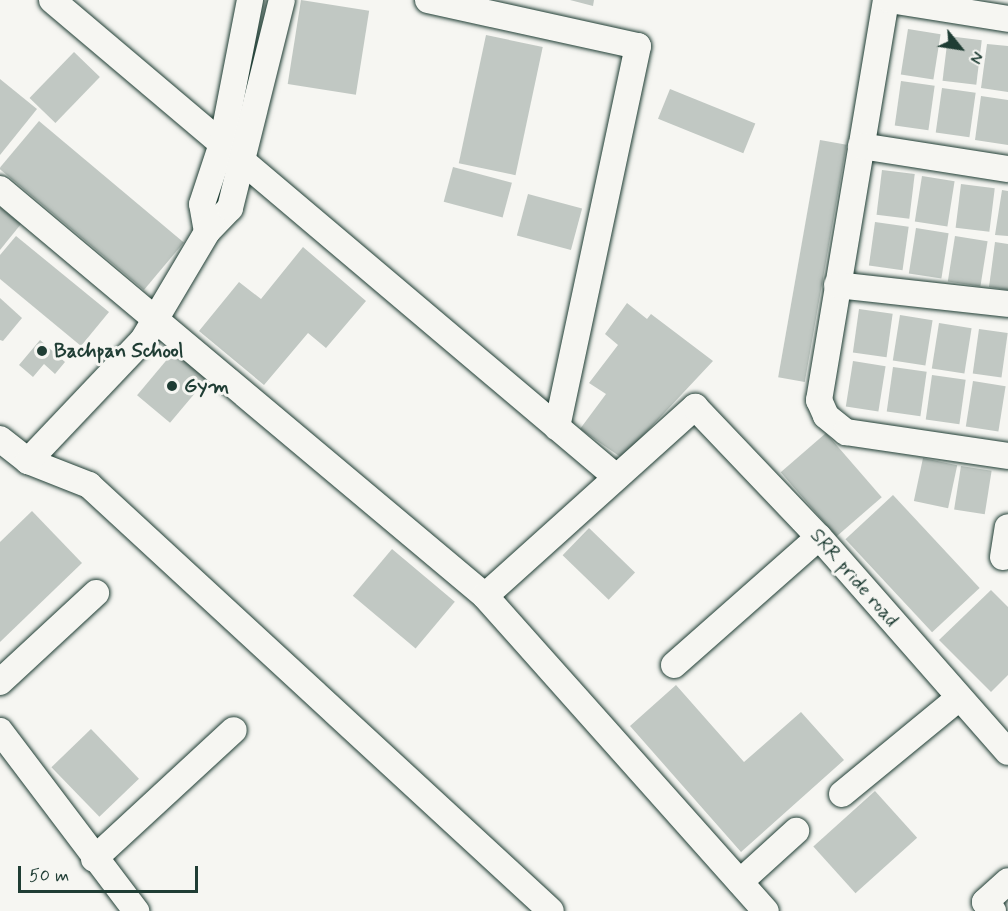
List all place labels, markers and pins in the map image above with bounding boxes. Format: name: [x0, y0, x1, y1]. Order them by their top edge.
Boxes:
place label: Bachpan School: [54, 339, 183, 363]
marker: Bachpan School: [35, 344, 49, 358]
place label: Gym: [184, 374, 229, 398]
marker: Gym: [165, 379, 179, 393]

